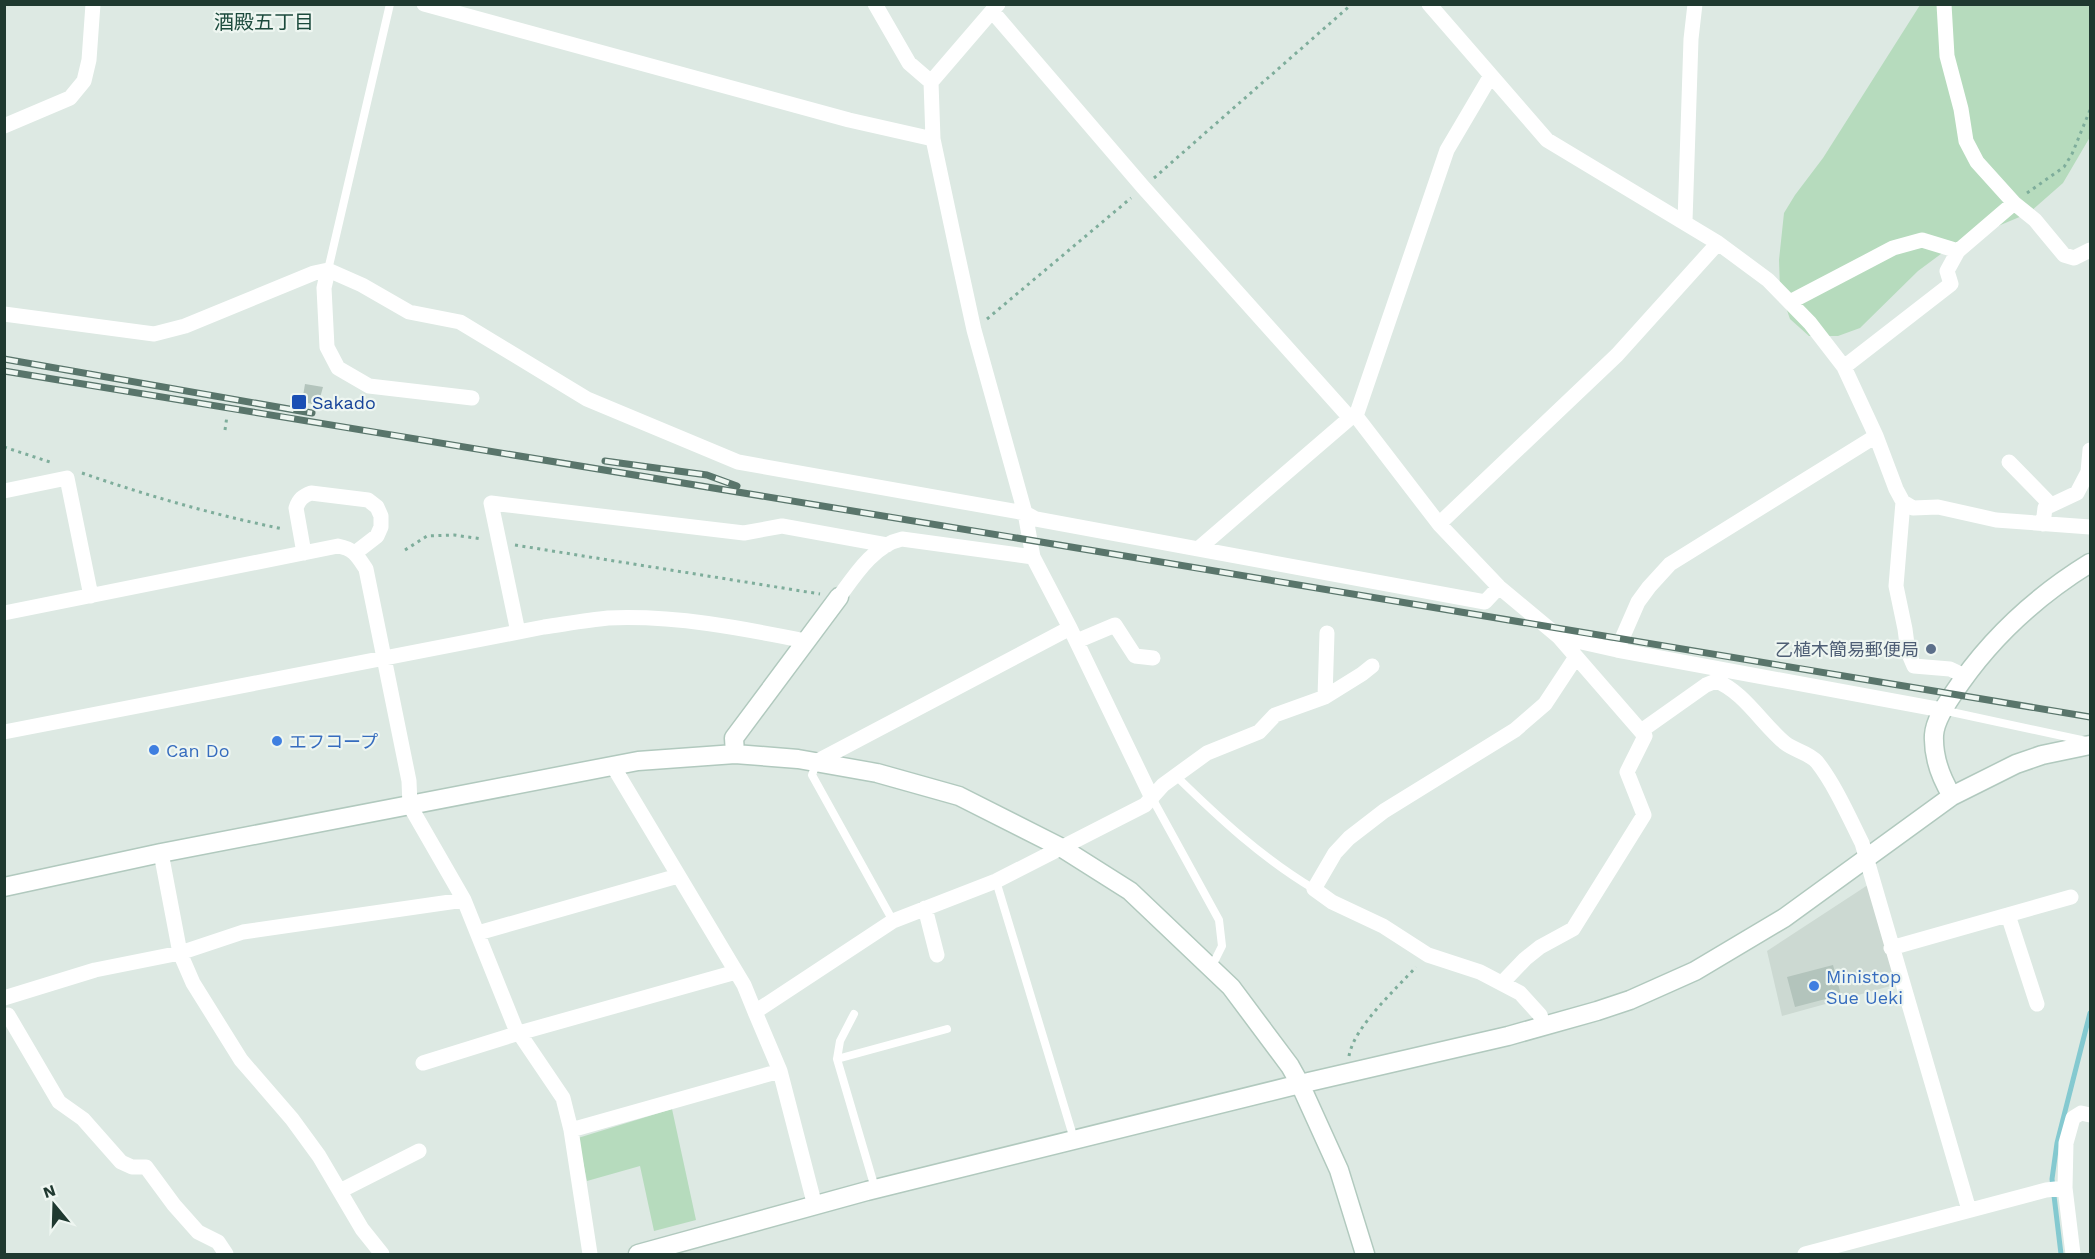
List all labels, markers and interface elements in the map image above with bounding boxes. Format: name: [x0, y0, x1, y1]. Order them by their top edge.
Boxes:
district label: 酒殿五丁目: [214, 10, 314, 34]
place label: Sakado: [312, 392, 376, 413]
marker: Sakado: [290, 393, 308, 411]
place label: 乙植木簡易郵便局: [1775, 639, 1919, 660]
marker: 乙植木簡易郵便局: [1924, 642, 1938, 656]
place label: エフコープ: [289, 731, 378, 752]
marker: エフコープ: [270, 734, 284, 748]
place label: Can Do: [166, 740, 230, 761]
marker: Can Do: [147, 743, 161, 757]
place label: Ministop Sue Ueki: [1826, 966, 1903, 1008]
marker: Ministop Sue Ueki: [1807, 979, 1821, 993]
north arrow: [24, 1175, 84, 1235]
text: N: [41, 1180, 58, 1202]

